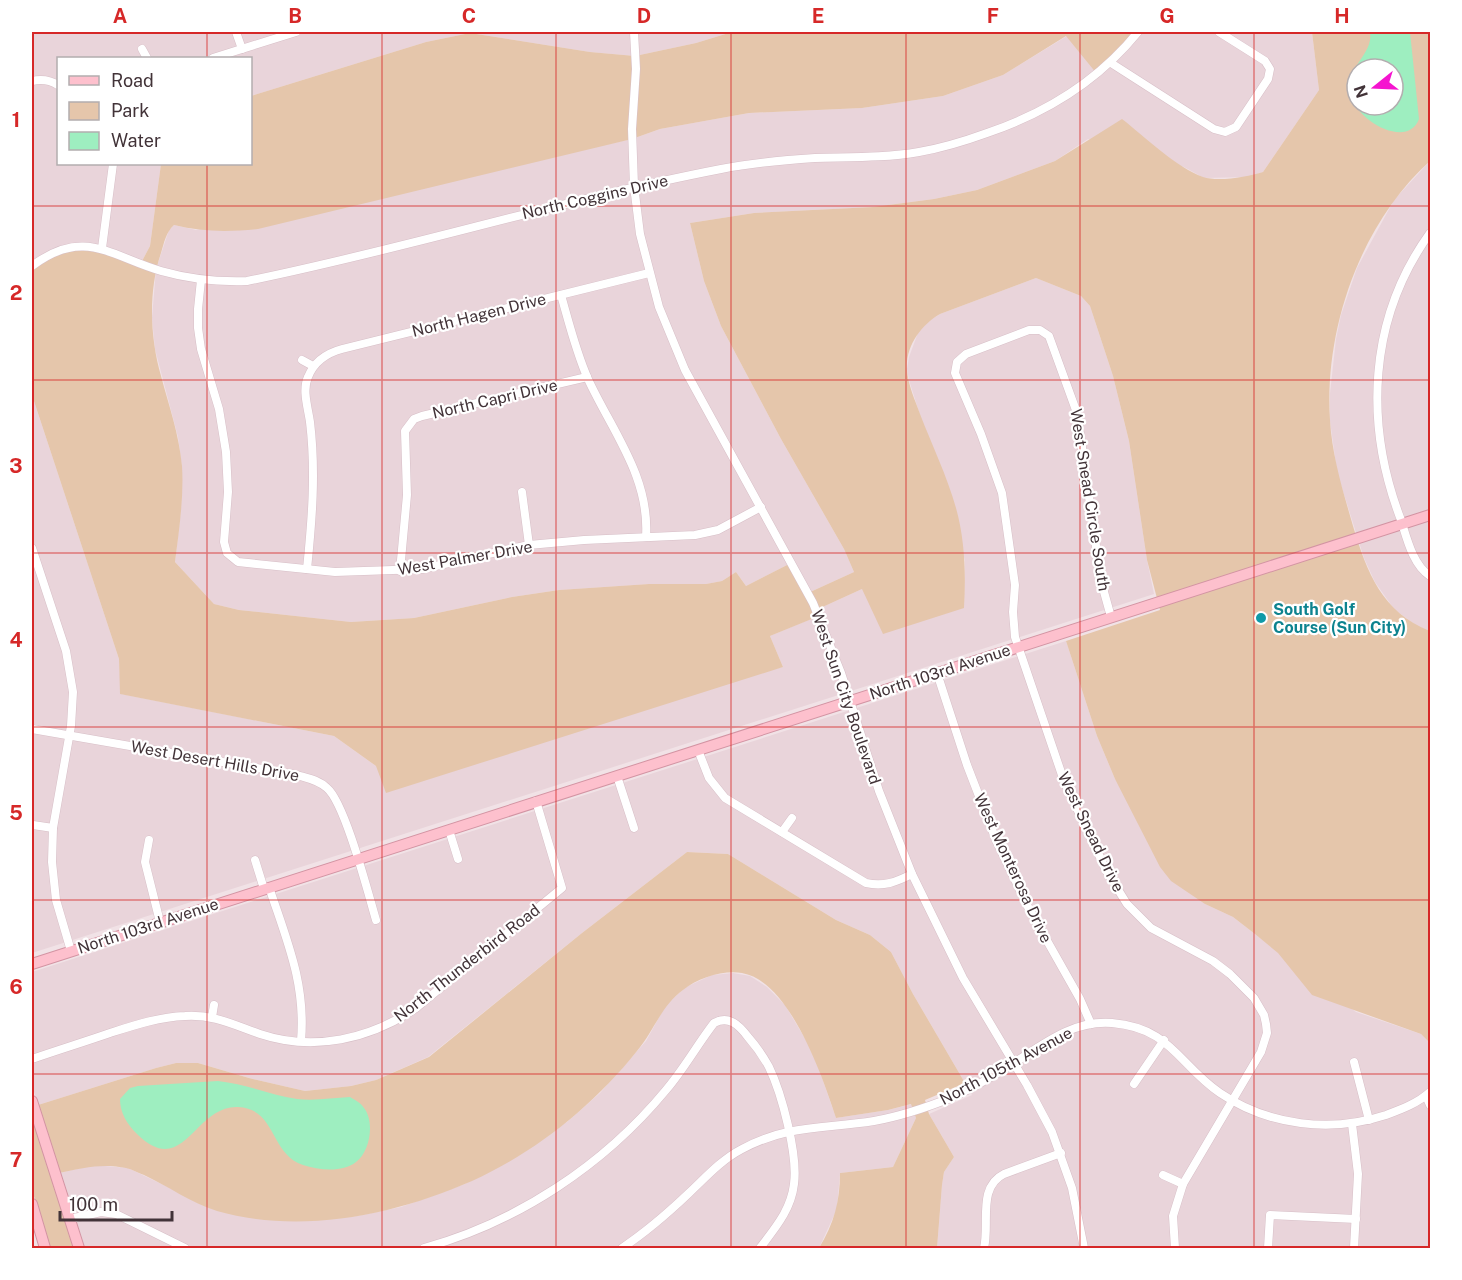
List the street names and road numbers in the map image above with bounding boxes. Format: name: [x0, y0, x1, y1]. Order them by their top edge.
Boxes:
street label: North Coggins Drive: [520, 171, 670, 223]
street label: North Hagen Drive: [410, 289, 548, 341]
street label: North Capri Drive: [430, 375, 560, 423]
street label: West Snead Circle South: [1066, 407, 1114, 593]
street label: West Palmer Drive: [396, 537, 534, 579]
street label: West Sun City Boulevard: [807, 607, 885, 787]
street label: North 103rd Avenue: [867, 640, 1013, 704]
street label: West Desert Hills Drive: [129, 737, 301, 785]
street label: West Snead Drive: [1054, 769, 1128, 895]
street label: West Monterosa Drive: [970, 790, 1056, 946]
street label: North 103rd Avenue: [75, 894, 221, 958]
street label: North Thunderbird Road: [390, 900, 544, 1026]
street label: North 105th Avenue: [937, 1023, 1075, 1109]

